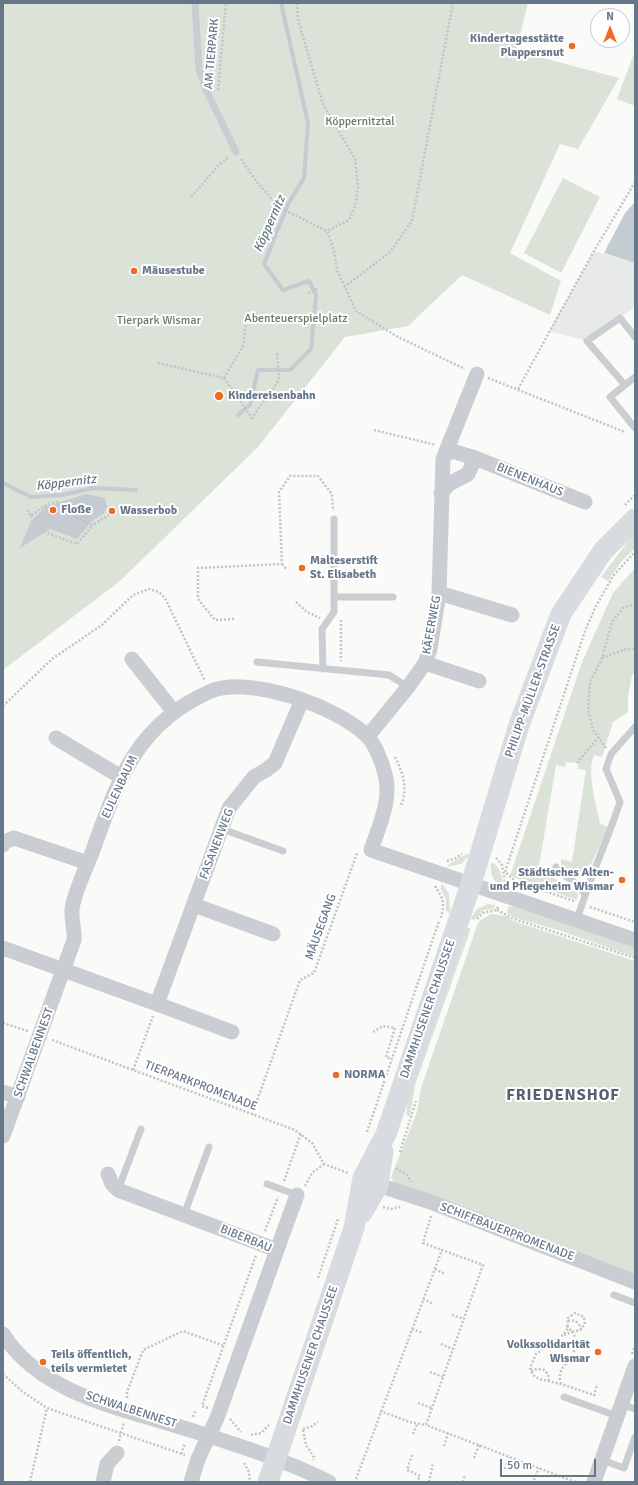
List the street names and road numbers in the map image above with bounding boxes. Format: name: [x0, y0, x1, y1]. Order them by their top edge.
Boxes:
street label: AM TIERPARK: [202, 18, 222, 90]
street label: BIENENHAUS: [495, 460, 565, 500]
street label: KÄFERWEG: [420, 595, 444, 655]
street label: PHILIPP-MÜLLER-STRASSE: [502, 622, 564, 760]
street label: EULENBAUM: [99, 753, 141, 821]
street label: FASANENWEG: [197, 807, 237, 881]
street label: MÄUSEGANG: [302, 892, 340, 962]
street label: DAMMHUSENER CHAUSSEE: [397, 938, 459, 1080]
street label: SCHWALBENNEST: [11, 1006, 57, 1100]
street label: TIERPARKPROMENADE: [143, 1058, 259, 1114]
street label: SCHIFFBAUERPROMENADE: [438, 1200, 576, 1264]
street label: BIBERBAU: [218, 1222, 274, 1256]
street label: DAMMHUSENER CHAUSSEE: [280, 1284, 342, 1426]
street label: SCHWALBENNEST: [84, 1389, 178, 1431]

